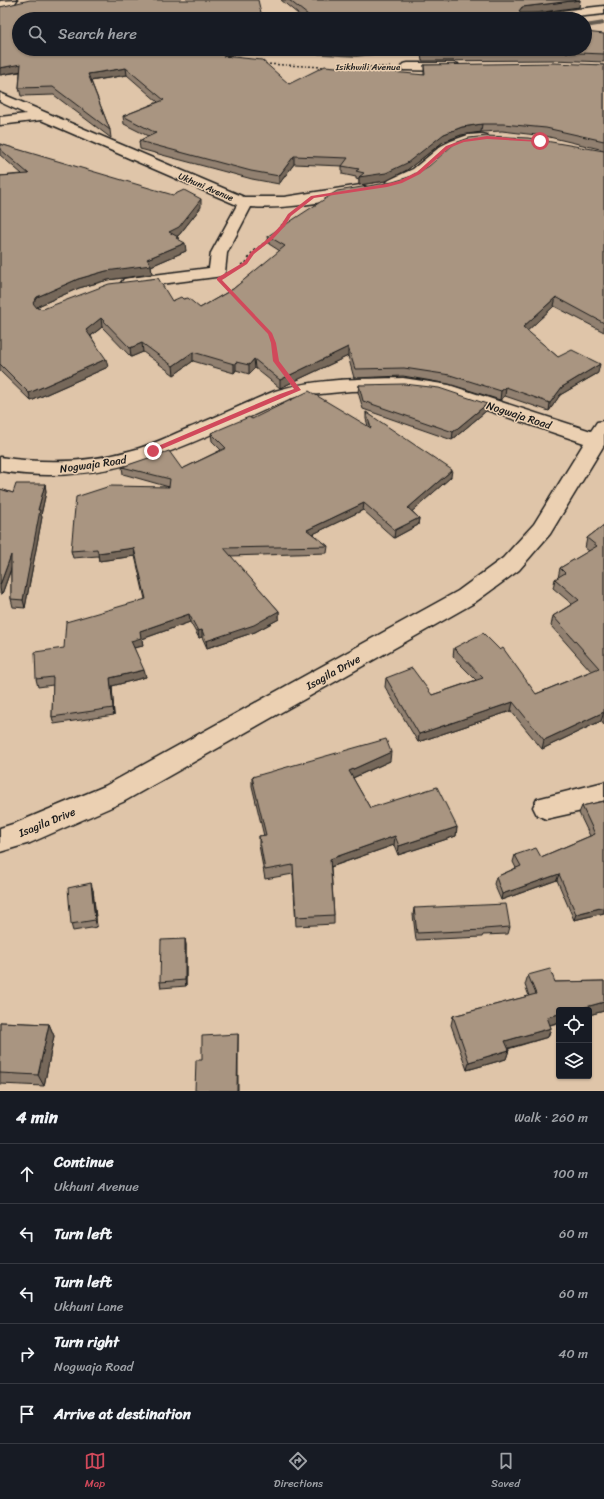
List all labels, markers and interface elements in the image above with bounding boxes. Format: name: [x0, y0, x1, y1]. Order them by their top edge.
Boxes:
search box: [12, 12, 592, 56]
text: Search here: [58, 21, 137, 47]
icon: search: [26, 23, 48, 45]
street label: Isikhwili Avenue: [335, 59, 401, 75]
route start: [531, 132, 549, 150]
street label: Ukhuni Avenue: [176, 168, 236, 206]
street label: Nogwaja Road: [484, 396, 555, 435]
route end: [144, 442, 162, 460]
street label: Nogwaja Road: [59, 450, 129, 479]
street label: Isagila Drive: [302, 649, 364, 696]
street label: Isagila Drive: [15, 802, 79, 843]
map controls: [556, 1007, 592, 1079]
button: locate: [556, 1007, 592, 1043]
button: layers: [556, 1043, 592, 1079]
text: 4 min: [16, 1102, 58, 1132]
text: Walk · 260 m: [514, 1106, 588, 1129]
text: Continue: [54, 1149, 114, 1175]
text: 100 m: [553, 1162, 588, 1185]
icon: ahead: [16, 1163, 38, 1185]
text: Ukhuni Avenue: [54, 1175, 139, 1198]
text: Turn left: [54, 1221, 112, 1247]
text: 60 m: [559, 1222, 588, 1245]
icon: left: [16, 1223, 38, 1245]
text: Turn left: [54, 1269, 112, 1295]
text: 60 m: [559, 1282, 588, 1305]
icon: left: [16, 1283, 38, 1305]
text: Ukhuni Lane: [54, 1295, 124, 1318]
text: Turn right: [54, 1329, 119, 1355]
text: 40 m: [558, 1342, 588, 1365]
icon: right: [16, 1343, 38, 1365]
text: Nogwaja Road: [54, 1355, 133, 1378]
text: Arrive at destination: [54, 1401, 191, 1427]
icon: arrive: [16, 1403, 38, 1425]
tab: Map: [84, 1450, 106, 1493]
tab: Directions: [274, 1450, 323, 1493]
tab: Saved: [491, 1450, 520, 1493]

